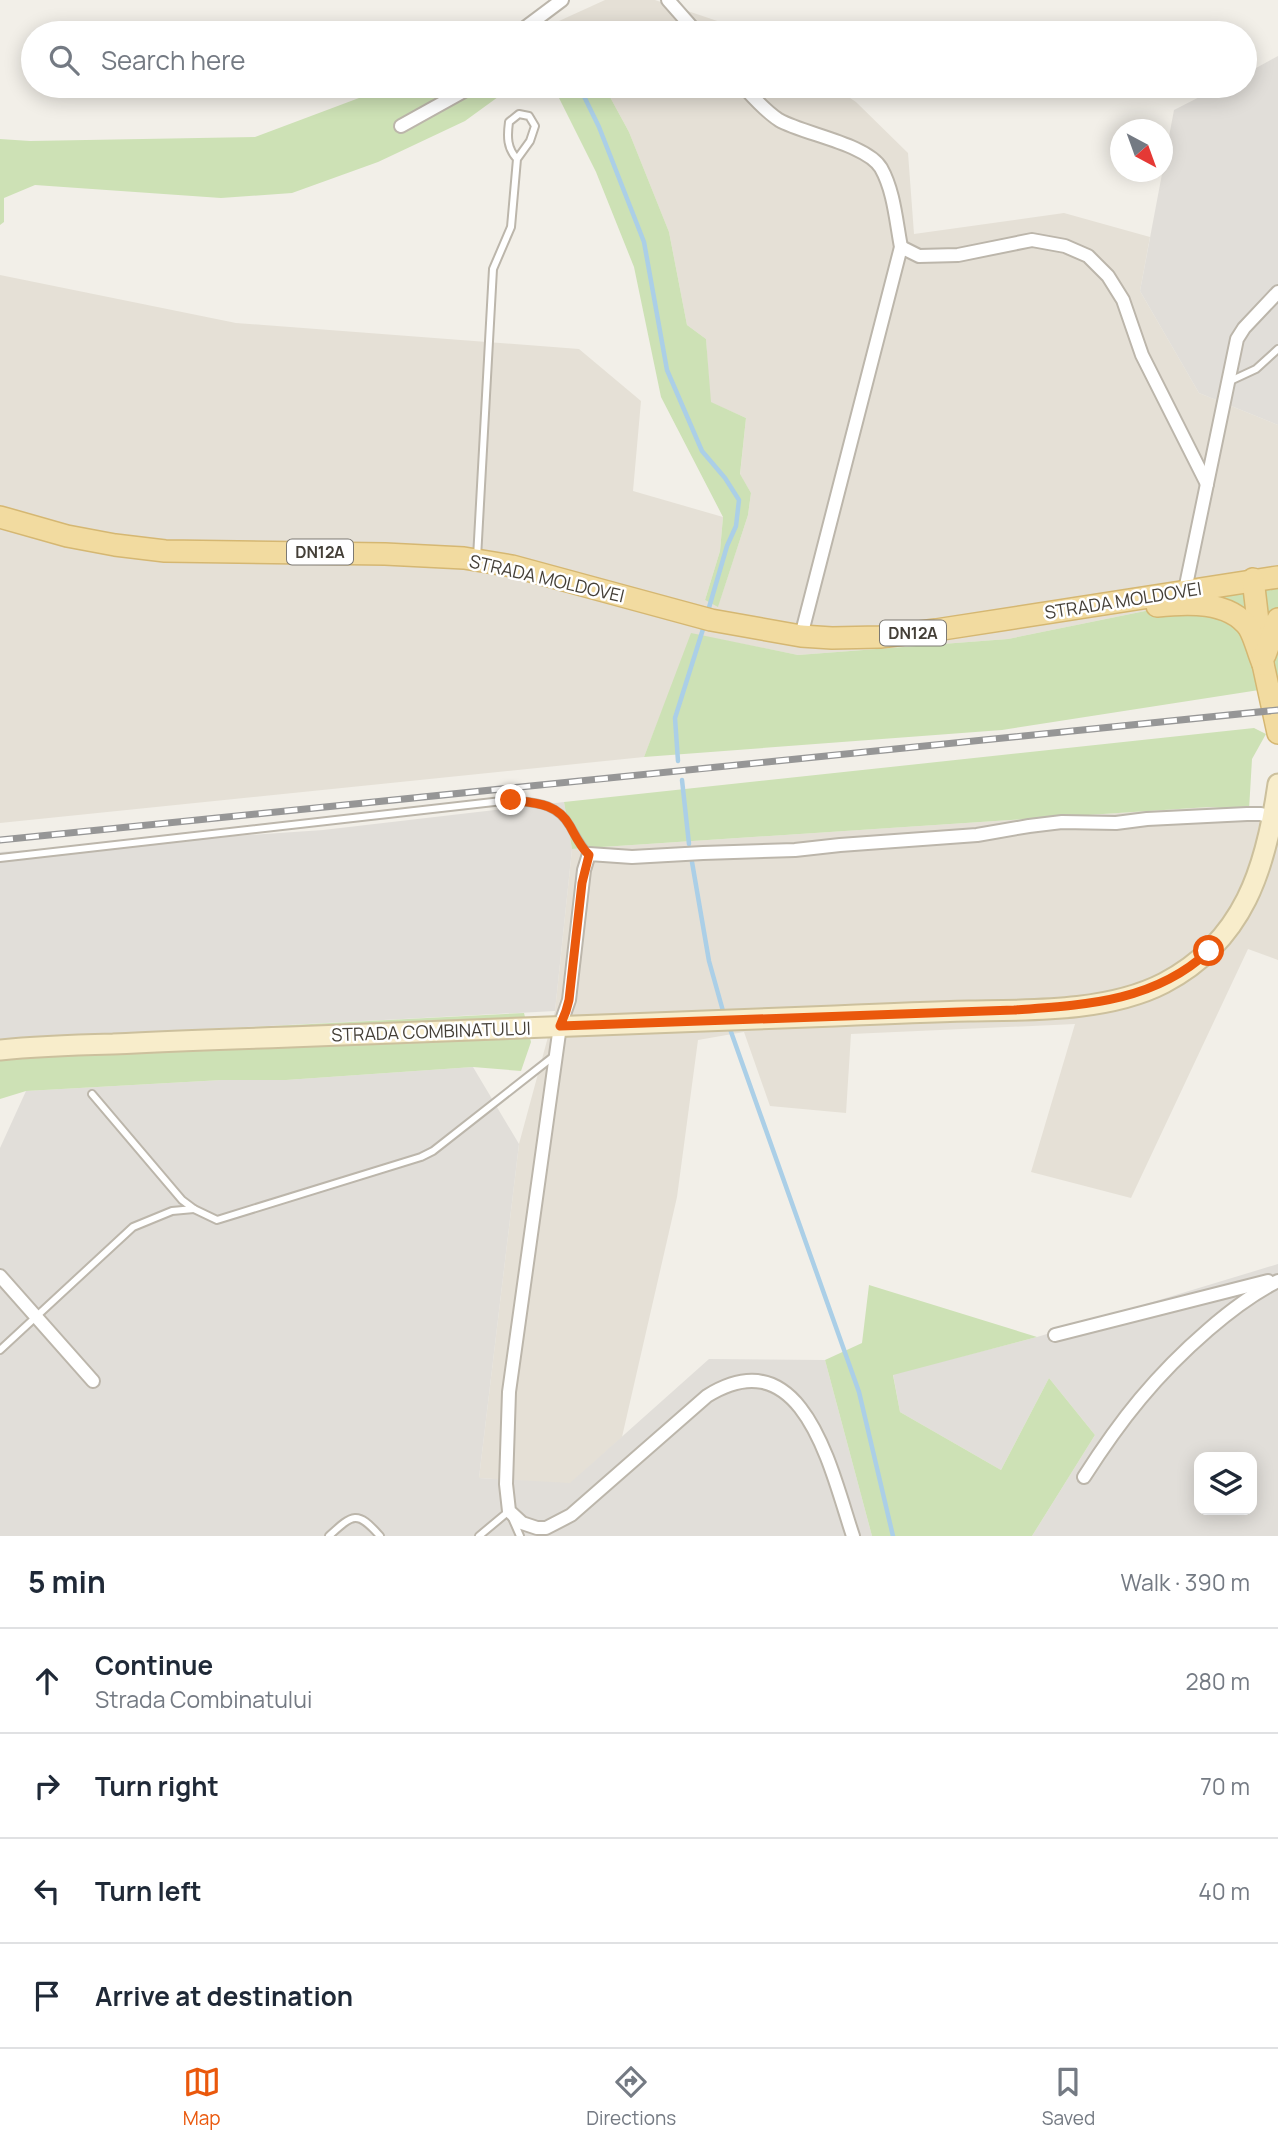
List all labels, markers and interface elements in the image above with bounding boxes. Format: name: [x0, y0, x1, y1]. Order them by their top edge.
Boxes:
search box: [21, 21, 1257, 98]
icon: search: [45, 41, 83, 79]
text: Search here: [101, 42, 246, 78]
north arrow: [1110, 119, 1173, 182]
road number: DN12A: [287, 540, 353, 565]
street label: STRADA MOLDOVEI: [467, 548, 627, 608]
street label: STRADA MOLDOVEI: [1043, 576, 1203, 624]
road number: DN12A: [880, 620, 946, 646]
route end: [495, 784, 526, 815]
route start: [1193, 935, 1224, 966]
street label: STRADA COMBINATULUI: [331, 1016, 531, 1046]
map controls: [1194, 1452, 1257, 1515]
button: layers: [1194, 1452, 1257, 1515]
text: 5 min: [28, 1561, 106, 1602]
text: Walk · 390 m: [1120, 1566, 1250, 1598]
text: Continue: [95, 1647, 213, 1683]
icon: ahead: [28, 1662, 66, 1700]
text: 280 m: [1185, 1665, 1250, 1697]
text: Strada Combinatului: [95, 1683, 312, 1715]
icon: right: [28, 1767, 66, 1805]
text: Turn right: [95, 1768, 219, 1804]
text: 70 m: [1200, 1770, 1250, 1802]
icon: left: [28, 1872, 66, 1910]
text: Turn left: [95, 1873, 202, 1909]
text: 40 m: [1198, 1875, 1250, 1907]
icon: arrive: [28, 1977, 66, 2015]
text: Arrive at destination: [95, 1978, 353, 2014]
tab: Map: [183, 2063, 221, 2131]
tab: Directions: [586, 2063, 676, 2131]
tab: Saved: [1042, 2063, 1095, 2131]

